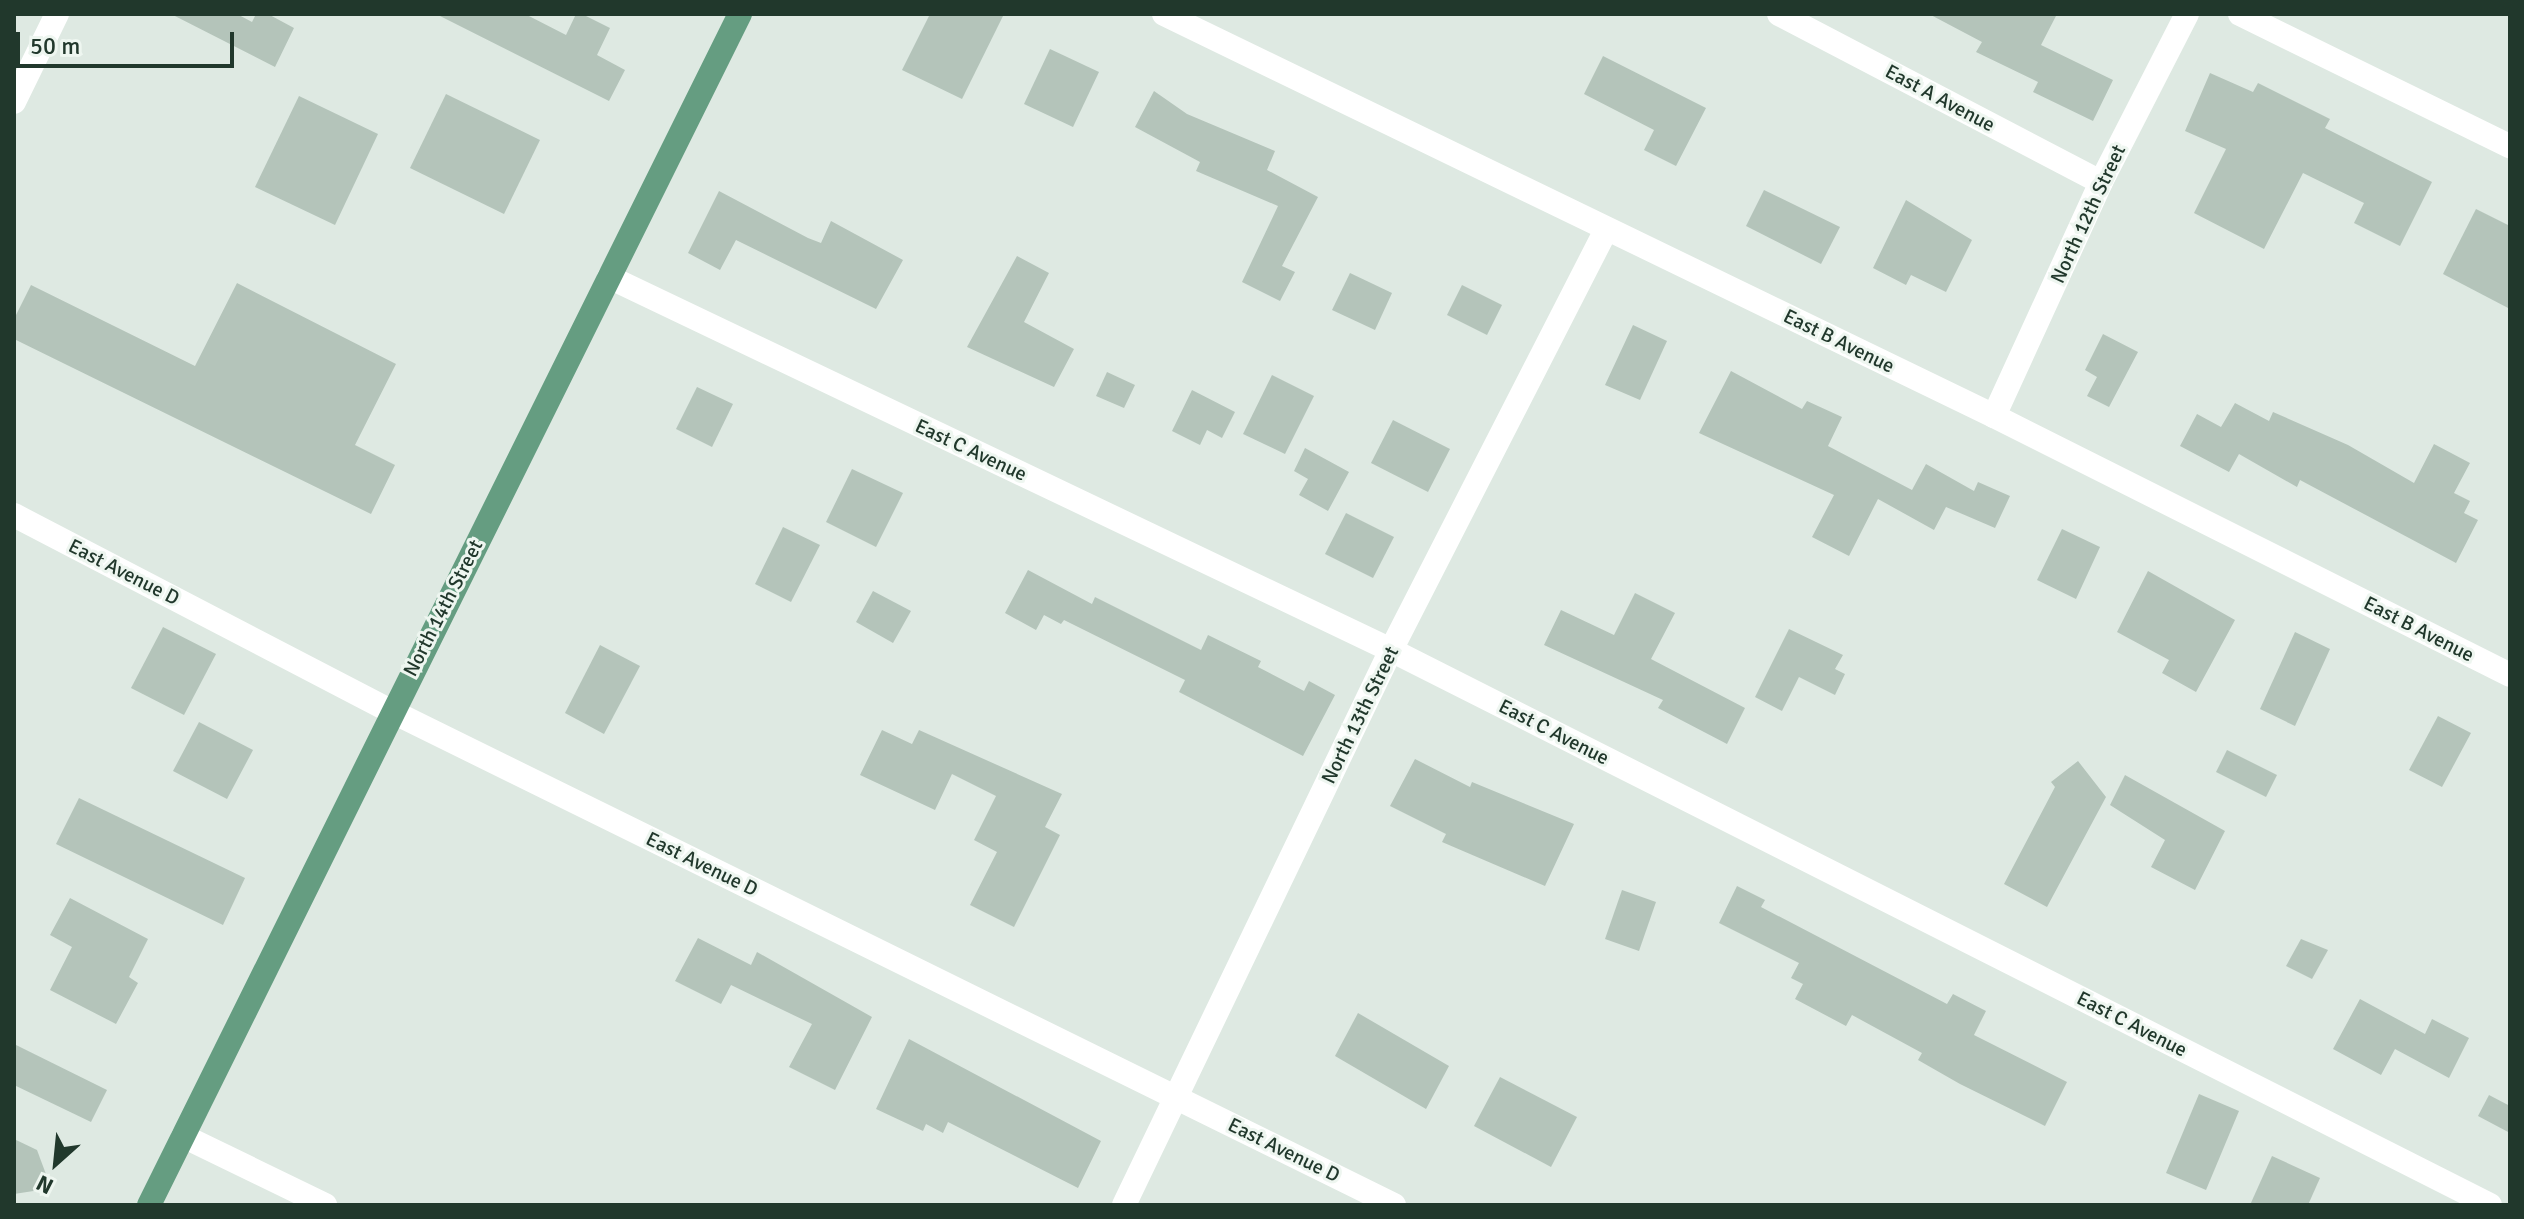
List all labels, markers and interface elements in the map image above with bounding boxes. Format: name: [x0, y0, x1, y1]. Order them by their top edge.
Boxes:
scale bar: [20, 16, 238, 66]
text: 50 m: [30, 31, 80, 61]
street label: East A Avenue: [1881, 59, 1999, 137]
street label: North 12th Street: [2045, 141, 2131, 287]
street label: East B Avenue: [1780, 304, 1898, 378]
street label: East C Avenue: [911, 414, 1031, 486]
street label: East Avenue D: [64, 534, 184, 610]
street label: North 14th Street: [398, 536, 488, 680]
street label: East B Avenue: [2360, 591, 2478, 667]
street label: North 13th Street: [1316, 642, 1404, 788]
street label: East C Avenue: [1495, 694, 1613, 770]
street label: East Avenue D: [642, 827, 762, 901]
street label: East C Avenue: [2073, 986, 2191, 1062]
street label: East Avenue D: [1224, 1113, 1344, 1187]
north arrow: [16, 1123, 96, 1203]
text: N: [32, 1169, 58, 1200]

